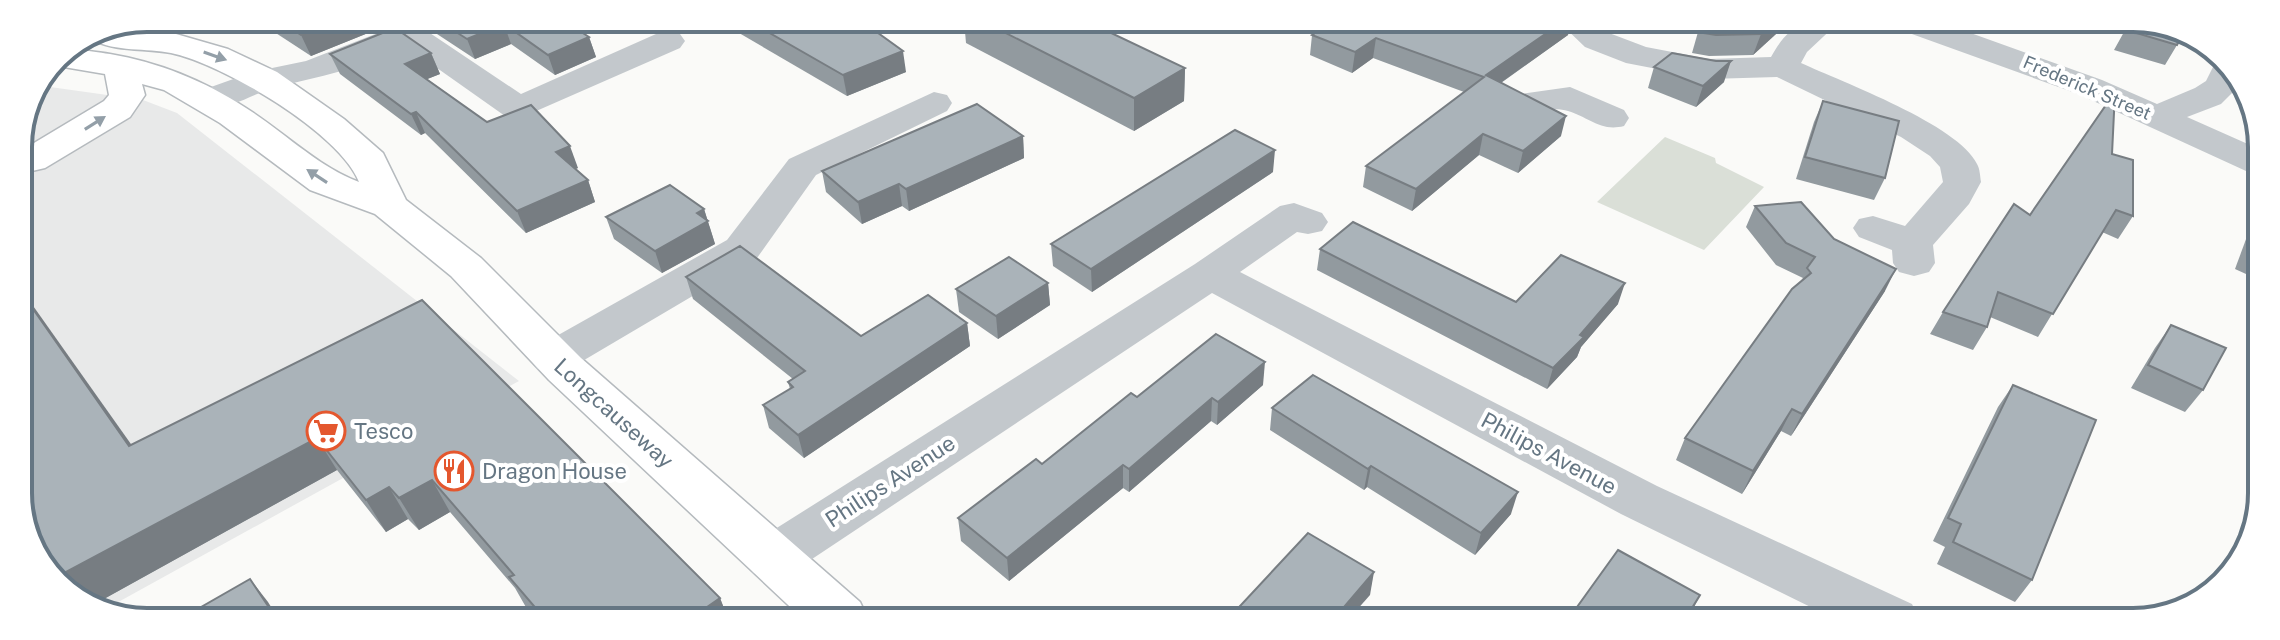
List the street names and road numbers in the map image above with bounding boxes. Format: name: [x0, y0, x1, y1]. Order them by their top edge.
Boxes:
street label: Frederick Street: [2020, 51, 2154, 124]
street label: Longcauseway: [549, 353, 679, 473]
street label: Philips Avenue: [1477, 406, 1621, 500]
street label: Philips Avenue: [820, 429, 960, 533]

